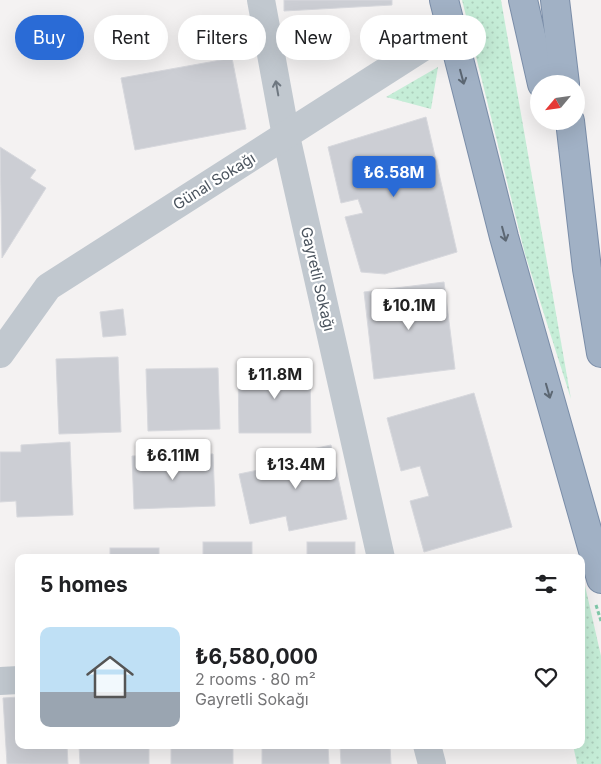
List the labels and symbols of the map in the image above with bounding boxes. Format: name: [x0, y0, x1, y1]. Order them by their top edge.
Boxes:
one-way arrow: [458, 69, 468, 85]
north arrow: [530, 75, 585, 130]
one-way arrow: [272, 81, 282, 97]
street label: Günal Sokağı: [169, 148, 259, 214]
pin: ₺6.58M: [353, 156, 435, 198]
street label: Gayretli Sokağı: [297, 225, 339, 333]
one-way arrow: [500, 226, 509, 242]
pin: ₺10.1M: [368, 288, 450, 331]
pin: ₺11.8M: [234, 358, 316, 400]
one-way arrow: [543, 382, 553, 398]
pin: ₺6.11M: [132, 438, 214, 481]
pin: ₺13.4M: [255, 448, 337, 490]

